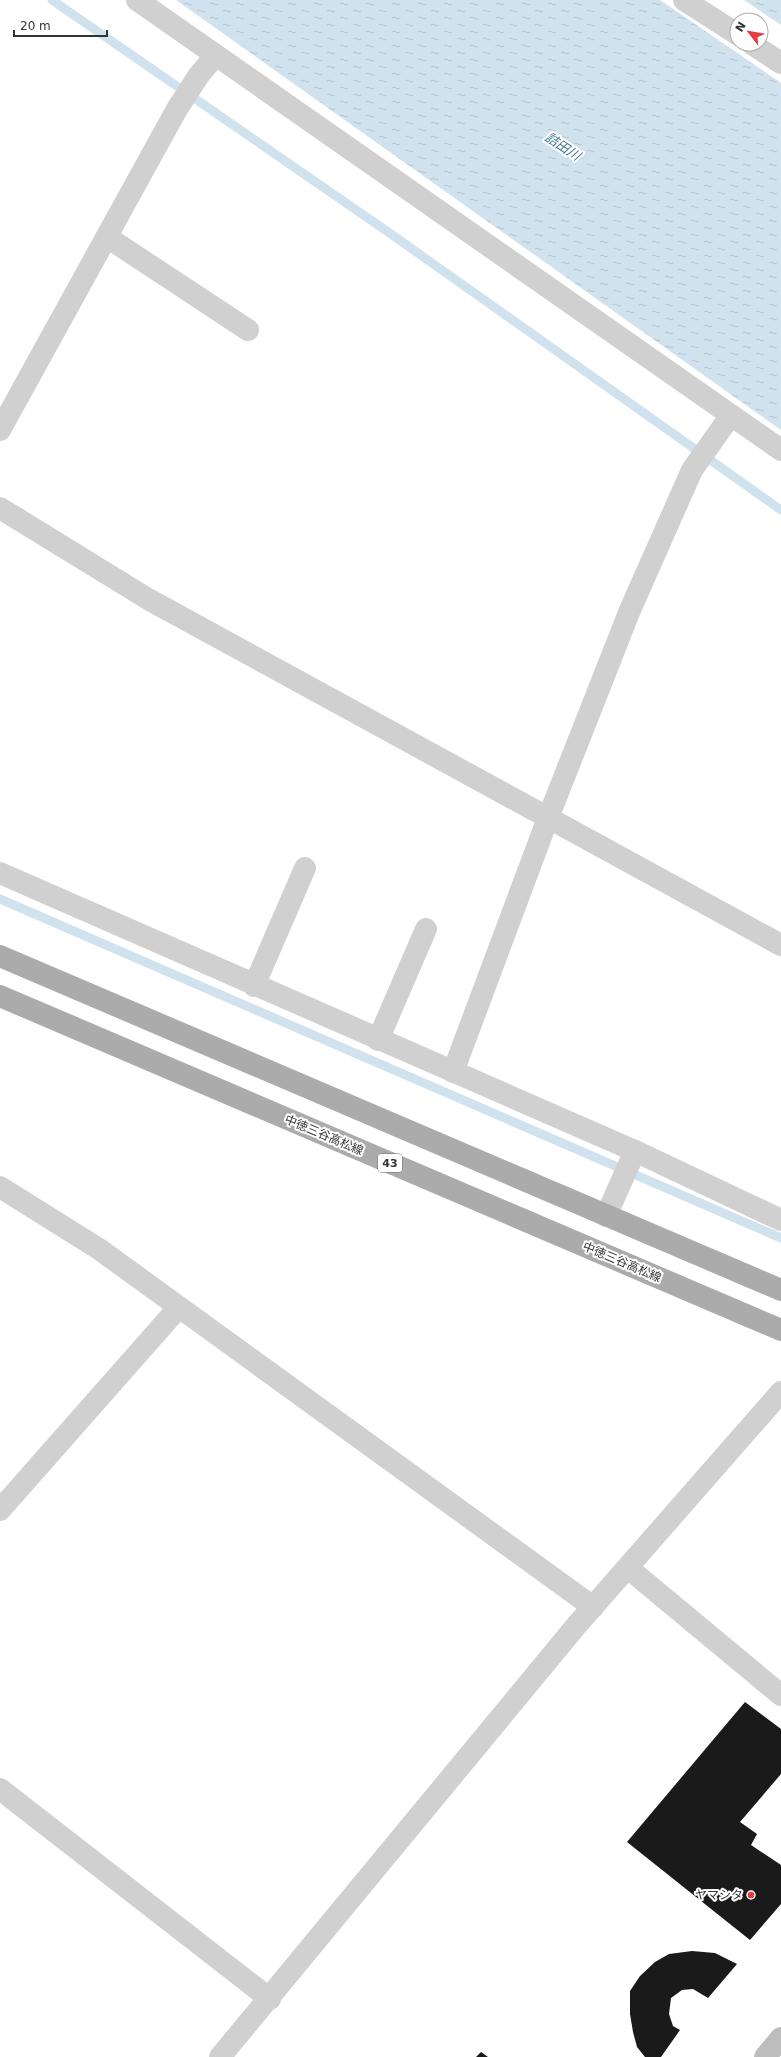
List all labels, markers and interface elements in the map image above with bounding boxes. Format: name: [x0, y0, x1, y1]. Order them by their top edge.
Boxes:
scale bar: [14, 12, 107, 38]
north arrow: [729, 12, 769, 52]
text: 20 m: [20, 19, 51, 33]
text: N: [733, 20, 749, 34]
water label: 詰田川: [542, 130, 585, 164]
street label: 中徳三谷高松線: [283, 1112, 365, 1158]
road number: 43: [378, 1154, 402, 1172]
street label: 中徳三谷高松線: [581, 1239, 663, 1285]
place label: ヤマシタ: [695, 1888, 743, 1902]
marker: ヤマシタ: [746, 1890, 756, 1900]

